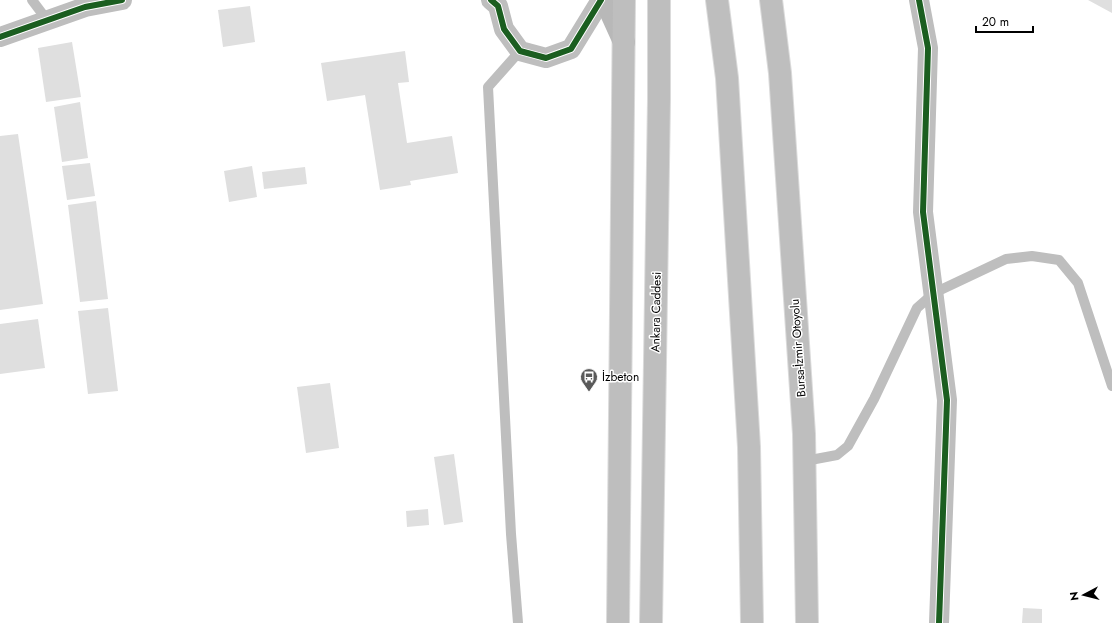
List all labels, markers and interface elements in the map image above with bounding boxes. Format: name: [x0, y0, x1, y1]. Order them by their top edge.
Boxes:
scale bar: [976, 8, 1033, 34]
text: 20 m: [982, 13, 1009, 31]
street label: Ankara Caddesi: [646, 272, 666, 352]
street label: Bursa-İzmir Otoyolu: [786, 298, 810, 398]
bus stop icon: İzbeton: [579, 367, 599, 392]
place label: İzbeton: [602, 368, 639, 386]
north arrow: [1064, 575, 1104, 615]
text: N: [1066, 591, 1083, 602]

